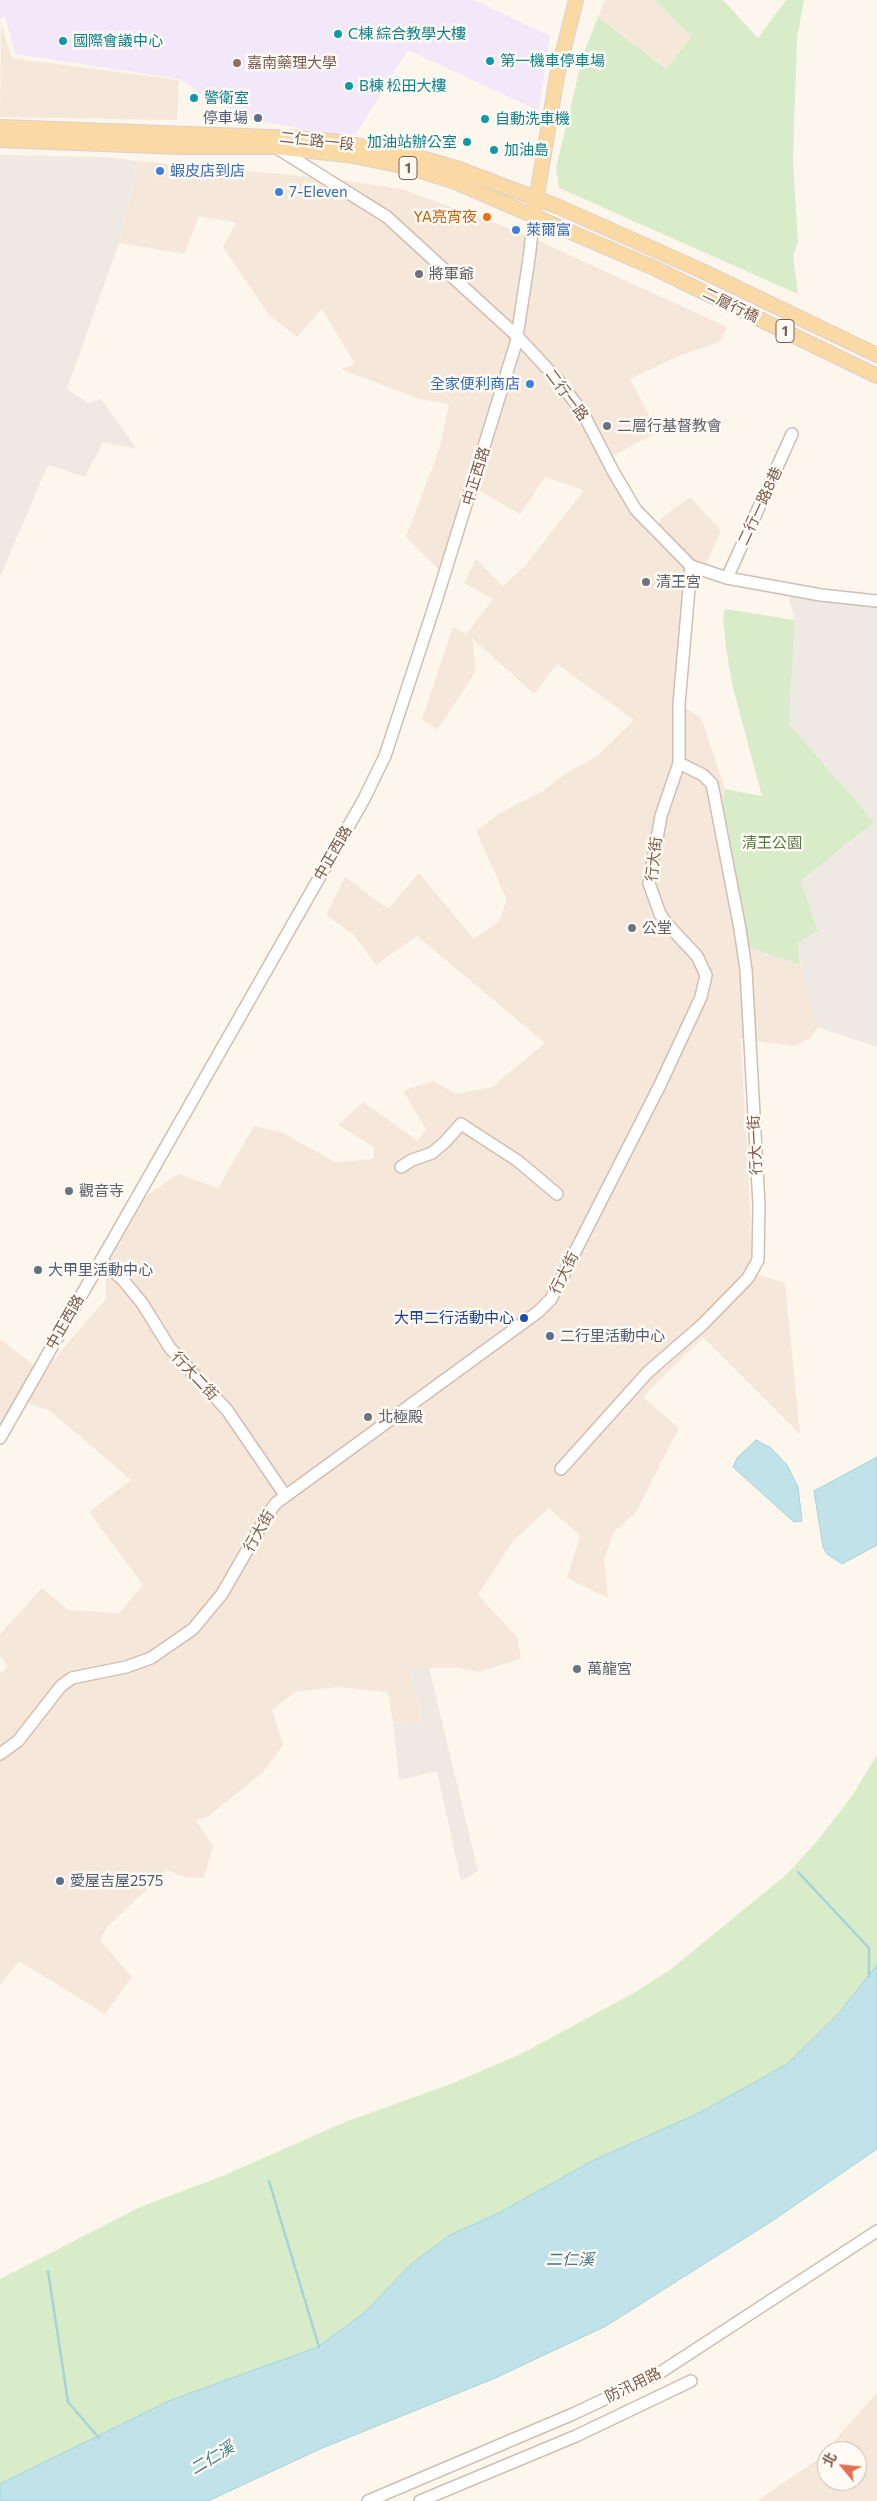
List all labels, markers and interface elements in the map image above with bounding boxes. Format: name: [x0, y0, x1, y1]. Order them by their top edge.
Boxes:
place label: C棟 綜合教學大樓: [348, 25, 466, 43]
marker: C棟 綜合教學大樓: [332, 28, 344, 40]
place label: 國際會議中心: [73, 32, 163, 50]
marker: 國際會議中心: [57, 35, 69, 47]
place label: 第一機車停車場: [500, 52, 605, 70]
place label: 嘉南藥理大學: [247, 54, 337, 72]
marker: 第一機車停車場: [484, 55, 496, 67]
marker: 嘉南藥理大學: [231, 57, 243, 69]
place label: B棟 松田大樓: [359, 77, 447, 95]
marker: B棟 松田大樓: [343, 80, 355, 92]
place label: 警衛室: [204, 89, 249, 107]
marker: 警衛室: [188, 92, 200, 104]
place label: 停車場: [203, 109, 248, 127]
place label: 自動洗車機: [495, 110, 570, 128]
marker: 停車場: [252, 112, 264, 124]
marker: 自動洗車機: [479, 113, 491, 125]
street label: 二仁路一段: [279, 128, 355, 154]
place label: 加油站辦公室: [367, 133, 457, 151]
marker: 加油站辦公室: [461, 136, 473, 148]
place label: 加油島: [504, 141, 549, 159]
marker: 加油島: [488, 144, 500, 156]
road number: 1: [399, 156, 417, 180]
place label: 蝦皮店到店: [170, 162, 245, 180]
marker: 蝦皮店到店: [154, 165, 166, 177]
place label: 7-Eleven: [289, 183, 348, 201]
marker: 7-Eleven: [273, 186, 285, 198]
place label: YA亮宵夜: [413, 208, 477, 226]
marker: YA亮宵夜: [481, 211, 493, 223]
place label: 萊爾富: [526, 221, 571, 239]
marker: 萊爾富: [510, 224, 522, 236]
place label: 將軍爺: [429, 265, 474, 283]
marker: 將軍爺: [413, 268, 425, 280]
street label: 二層行橋: [700, 284, 762, 326]
road number: 1: [776, 320, 794, 342]
street label: 二行一路: [542, 366, 592, 424]
place label: 全家便利商店: [430, 375, 520, 393]
marker: 全家便利商店: [524, 378, 536, 390]
place label: 二層行基督教會: [617, 417, 722, 435]
marker: 二層行基督教會: [601, 420, 613, 432]
street label: 中正西路: [459, 445, 493, 507]
street label: 二行一路8巷: [734, 464, 786, 548]
place label: 清王宮: [656, 573, 701, 591]
marker: 清王宮: [640, 576, 652, 588]
street label: 中正西路: [310, 823, 356, 883]
park label: 清王公園: [742, 834, 802, 852]
street label: 行大街: [642, 836, 666, 882]
place label: 公堂: [642, 919, 672, 937]
marker: 公堂: [626, 922, 638, 934]
street label: 行大一街: [744, 1115, 766, 1175]
place label: 觀音寺: [79, 1182, 124, 1200]
marker: 觀音寺: [63, 1185, 75, 1197]
street label: 行大街: [546, 1249, 582, 1297]
place label: 大甲里活動中心: [48, 1261, 153, 1279]
marker: 大甲里活動中心: [32, 1264, 44, 1276]
street label: 中正西路: [42, 1292, 88, 1352]
place label: 大甲二行活動中心: [394, 1309, 514, 1327]
marker: 大甲二行活動中心: [518, 1312, 530, 1324]
place label: 二行里活動中心: [560, 1327, 665, 1345]
marker: 二行里活動中心: [544, 1330, 556, 1342]
street label: 行大二街: [168, 1348, 222, 1404]
place label: 北極殿: [378, 1408, 423, 1426]
marker: 北極殿: [362, 1411, 374, 1423]
street label: 行大街: [240, 1507, 278, 1555]
place label: 萬龍宮: [587, 1660, 632, 1678]
marker: 萬龍宮: [571, 1663, 583, 1675]
place label: 愛屋吉屋2575: [70, 1872, 163, 1890]
marker: 愛屋吉屋2575: [54, 1875, 66, 1887]
water label: 二仁溪: [546, 2250, 594, 2270]
street label: 防汛用路: [602, 2364, 664, 2406]
water label: 二仁溪: [186, 2437, 238, 2479]
north arrow: [817, 2441, 867, 2491]
text: 北: [818, 2449, 840, 2469]

